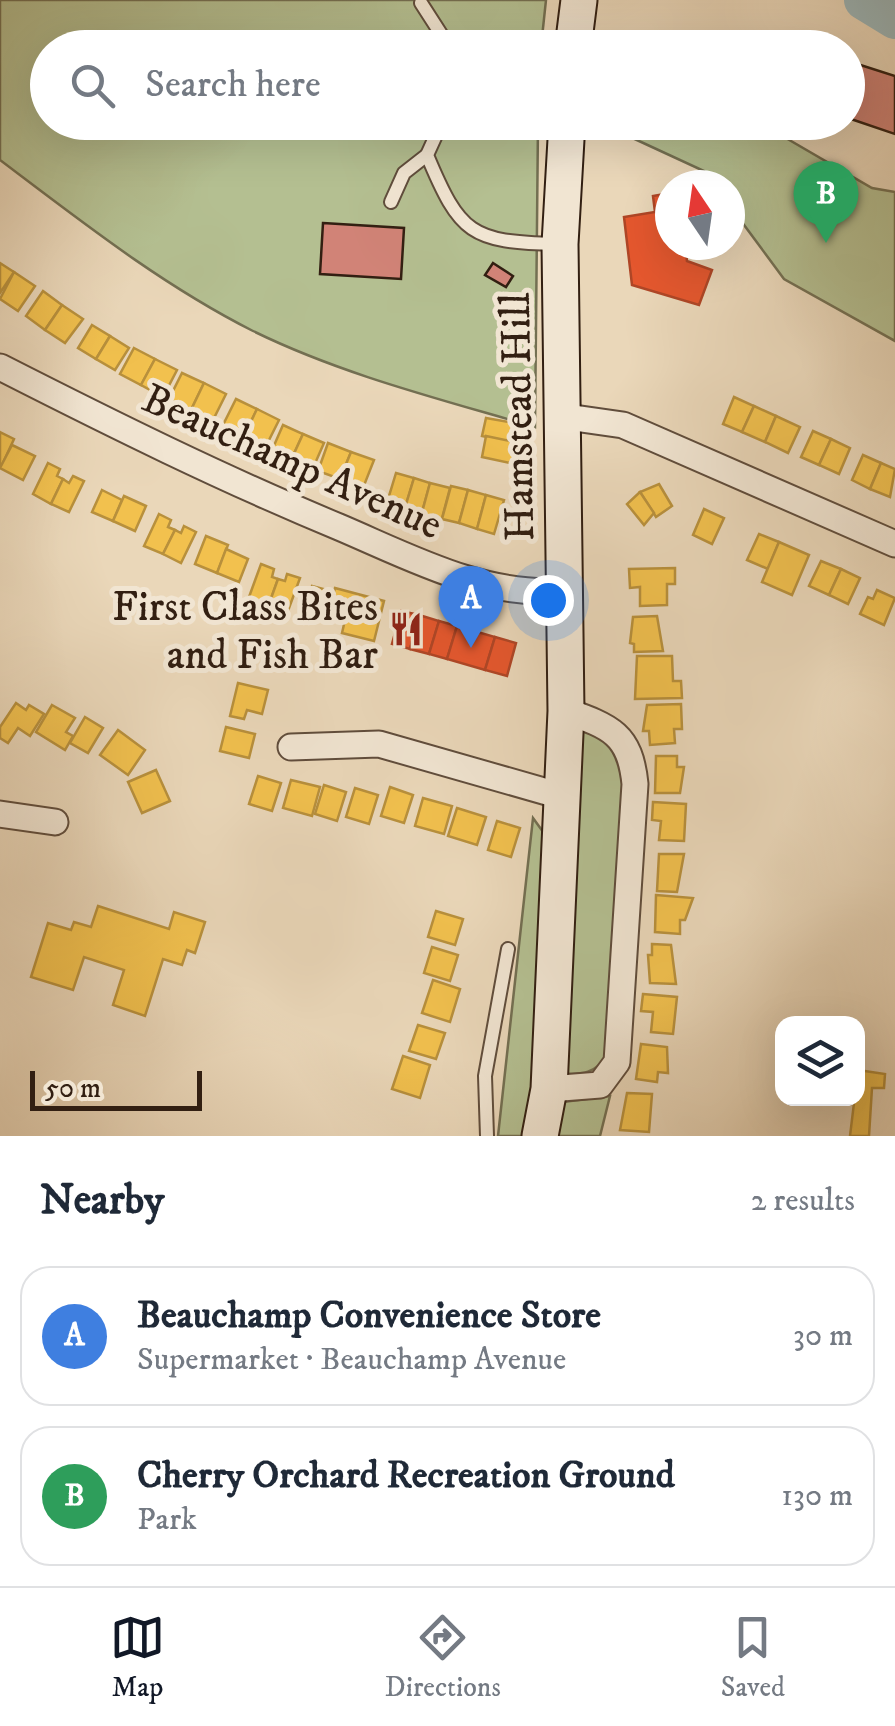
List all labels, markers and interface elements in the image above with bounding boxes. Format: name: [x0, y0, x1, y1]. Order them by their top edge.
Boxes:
search box: [30, 30, 865, 140]
icon: search: [65, 58, 120, 113]
text: Search here: [145, 61, 321, 109]
pin: B: [794, 160, 858, 243]
north arrow: [655, 170, 745, 260]
street label: Hamstead Hill: [491, 292, 547, 542]
street label: Beauchamp Avenue: [134, 373, 450, 552]
pin: A: [438, 566, 504, 648]
your location: [523, 575, 574, 626]
place label: First Class Bites and Fish Bar: [112, 582, 378, 682]
restaurant icon: First Class Bites and Fish Bar: [387, 610, 425, 648]
map controls: [775, 1016, 865, 1106]
button: layers: [775, 1016, 865, 1106]
scale bar: [30, 1066, 202, 1110]
text: 50 m: [45, 1071, 101, 1106]
text: Nearby: [40, 1175, 164, 1227]
text: 2 results: [751, 1181, 855, 1221]
text: Beauchamp Convenience Store: [137, 1292, 601, 1340]
text: A: [64, 1316, 85, 1356]
text: 30 m: [793, 1316, 853, 1356]
text: Supermarket · Beauchamp Avenue: [137, 1340, 566, 1380]
text: Cherry Orchard Recreation Ground: [137, 1452, 675, 1500]
text: B: [64, 1476, 85, 1516]
text: 130 m: [781, 1476, 853, 1516]
text: Park: [137, 1500, 197, 1540]
tab: Map: [110, 1610, 165, 1705]
tab: Directions: [385, 1610, 501, 1705]
tab: Saved: [721, 1610, 785, 1705]

